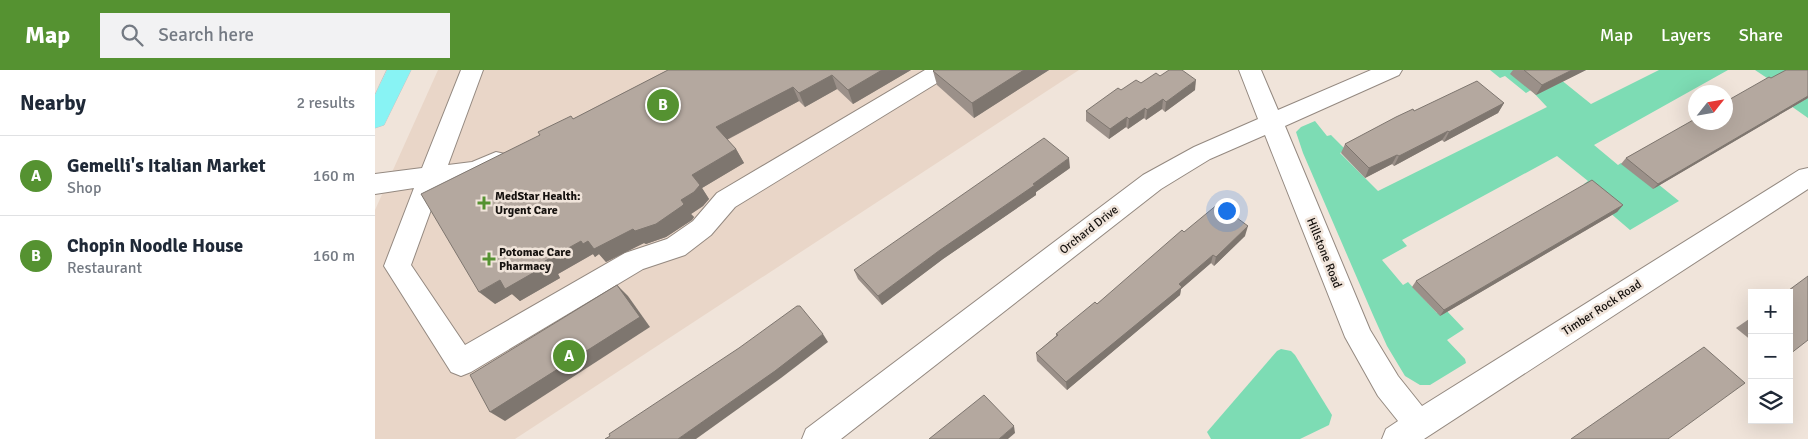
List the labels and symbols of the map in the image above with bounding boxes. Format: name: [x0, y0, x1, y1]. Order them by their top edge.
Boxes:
north arrow: [1688, 85, 1733, 130]
pin: B: [647, 86, 679, 124]
place label: MedStar Health: Urgent Care: [495, 189, 581, 218]
marker: MedStar Health: Urgent Care: [477, 196, 491, 210]
your location: [1214, 198, 1240, 224]
street label: Orchard Drive: [1057, 202, 1121, 258]
street label: Hillstone Road: [1303, 216, 1345, 290]
place label: Potomac Care Pharmacy: [499, 245, 571, 274]
marker: Potomac Care Pharmacy: [483, 253, 495, 265]
street label: Timber Rock Road: [1560, 277, 1644, 339]
pin: A: [553, 337, 585, 375]

